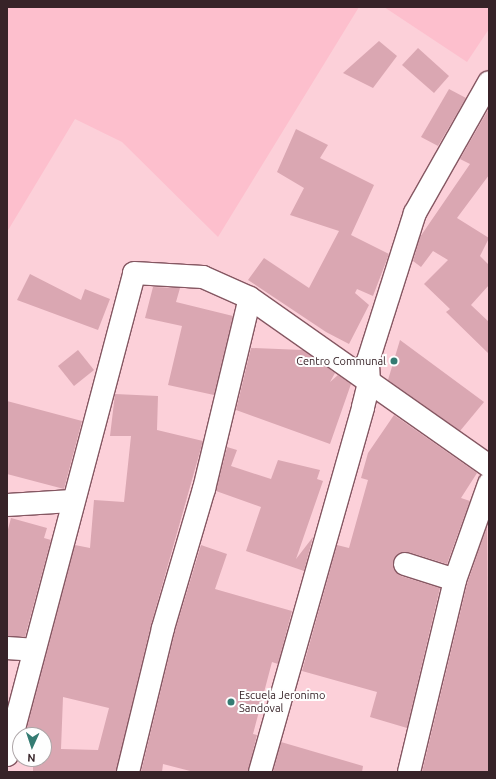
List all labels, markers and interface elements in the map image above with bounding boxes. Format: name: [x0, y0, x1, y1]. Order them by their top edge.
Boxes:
place label: Centro Communal: [296, 354, 386, 368]
marker: Centro Communal: [389, 356, 399, 366]
place label: Escuela Jeronimo Sandoval: [239, 689, 325, 715]
marker: Escuela Jeronimo Sandoval: [226, 697, 236, 707]
north arrow: [12, 727, 52, 767]
text: N: [27, 752, 36, 764]

